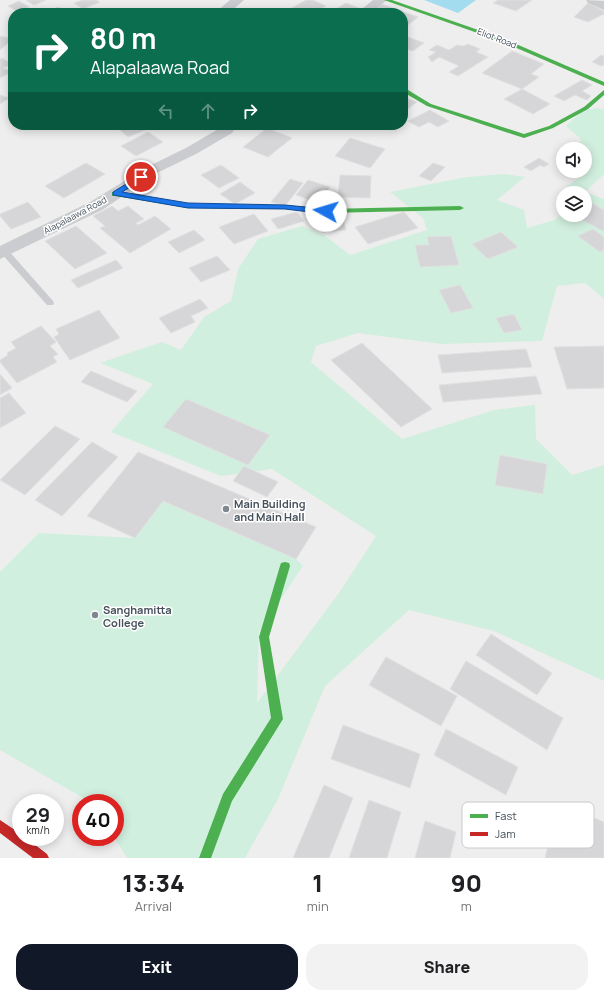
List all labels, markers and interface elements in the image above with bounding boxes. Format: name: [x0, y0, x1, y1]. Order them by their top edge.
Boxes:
text: 80 m: [90, 19, 156, 57]
icon: right: [24, 24, 76, 76]
street label: Eliot Road: [475, 25, 519, 51]
text: Alapalaawa Road: [90, 55, 230, 79]
icon: left: [155, 100, 177, 122]
icon: ahead: [197, 100, 219, 122]
icon: right: [239, 100, 261, 122]
map controls: [556, 142, 592, 222]
button: sound: [556, 142, 592, 178]
pin: [124, 160, 158, 194]
icon: arrive: [130, 166, 152, 188]
button: layers: [556, 186, 592, 222]
position arrow: [305, 190, 347, 232]
street label: Alapalaawa Road: [41, 193, 109, 237]
place label: Main Building and Main Hall: [234, 496, 305, 524]
marker: Main Building and Main Hall: [221, 504, 231, 514]
place label: Sanghamitta College: [103, 602, 172, 630]
marker: Sanghamitta College: [90, 610, 100, 620]
speed limit sign: 40: [72, 794, 124, 846]
text: 29: [26, 801, 50, 828]
legend: [462, 802, 594, 848]
text: Fast: [495, 808, 517, 823]
text: km/h: [26, 823, 50, 837]
text: Jam: [495, 826, 516, 841]
text: 13:34: [122, 866, 185, 899]
text: 1: [312, 866, 323, 899]
text: 90: [451, 866, 482, 899]
text: Arrival: [135, 897, 172, 915]
text: min: [307, 897, 329, 915]
text: m: [461, 897, 472, 915]
button: Exit: [16, 944, 298, 990]
button: Share: [306, 944, 588, 990]

